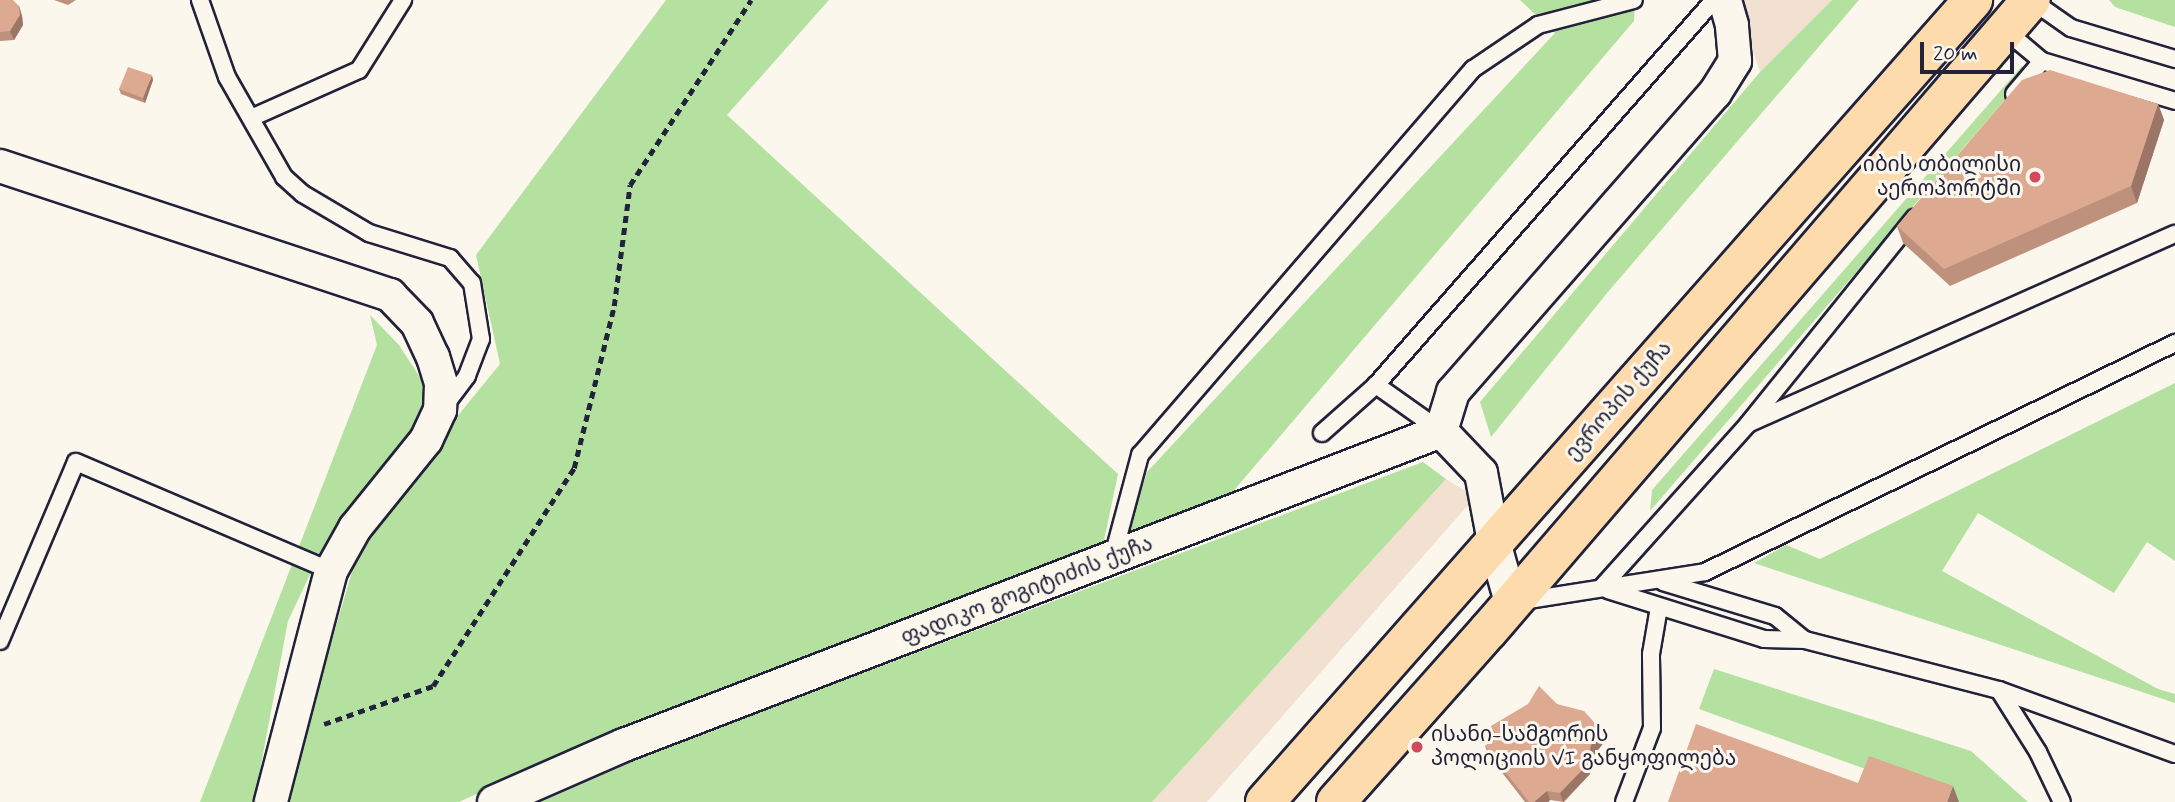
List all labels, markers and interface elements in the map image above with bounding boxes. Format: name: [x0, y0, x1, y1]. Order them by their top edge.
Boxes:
scale bar: [1923, 28, 2018, 72]
text: 20 m: [1933, 40, 1978, 68]
place label: იბის თბილისი აეროპორტში: [1863, 152, 2021, 202]
marker: იბის თბილისი აეროპორტში: [2027, 169, 2043, 185]
street label: ევროპის ქუჩა: [1560, 336, 1678, 466]
street label: ფადიკო გოგიტიძის ქუჩა: [898, 531, 1156, 651]
place label: ისანი-სამგორის პოლიციის VI განყოფილება: [1431, 722, 1736, 772]
marker: ისანი-სამგორის პოლიციის VI განყოფილება: [1409, 739, 1425, 755]

